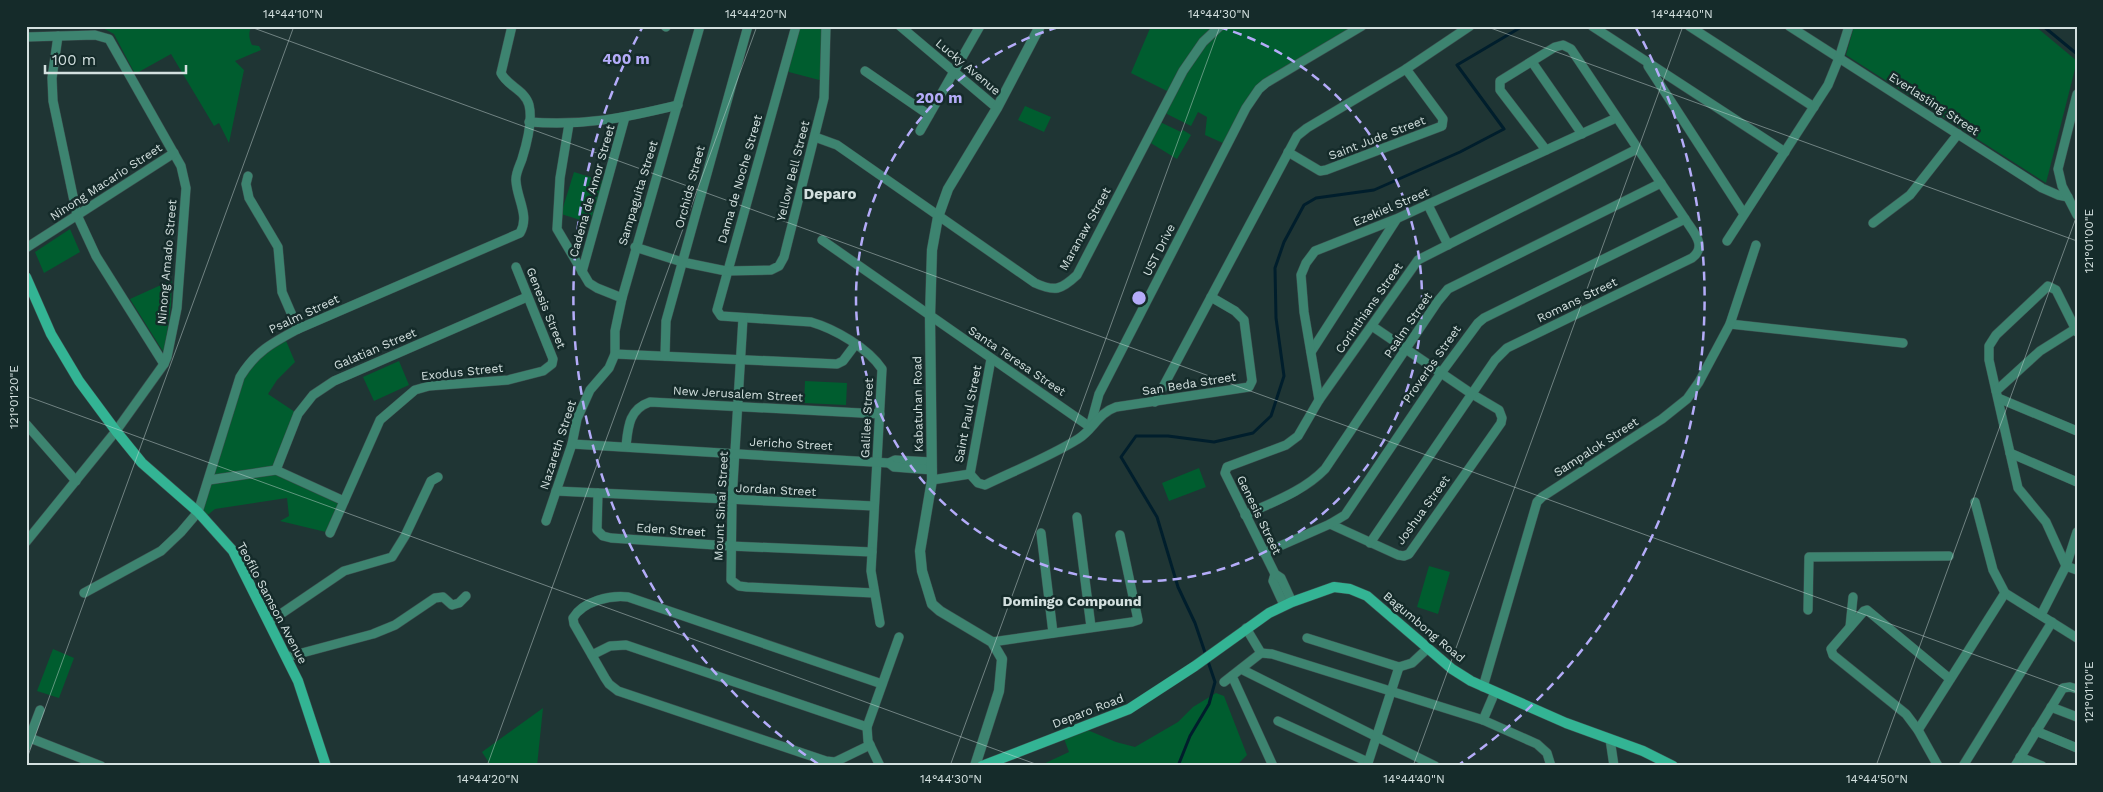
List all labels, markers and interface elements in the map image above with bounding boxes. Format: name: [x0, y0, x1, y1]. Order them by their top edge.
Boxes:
text: 14°44'10"N: [263, 7, 323, 21]
text: 14°44'20"N: [725, 7, 787, 21]
text: 14°44'30"N: [1188, 7, 1250, 21]
text: 14°44'40"N: [1651, 7, 1713, 21]
street label: Lucky Avenue: [933, 36, 1003, 98]
scale bar: [45, 42, 186, 74]
text: 400 m: [602, 50, 650, 68]
text: 100 m: [52, 51, 96, 69]
street label: Everlasting Street: [1886, 70, 1982, 138]
text: 200 m: [916, 89, 962, 107]
street label: Dama de Noche Street: [715, 113, 765, 245]
street label: Saint Jude Street: [1327, 113, 1427, 163]
street label: Yellow Bell Street: [774, 119, 812, 223]
street label: Cadena de Amor Street: [566, 123, 618, 259]
street label: Sampaguita Street: [615, 139, 661, 247]
street label: Ninong Macario Street: [47, 141, 165, 223]
street label: Orchids Street: [672, 144, 708, 230]
district label: Deparo: [804, 185, 856, 203]
street label: Maranaw Street: [1056, 185, 1114, 273]
street label: Ezekiel Street: [1351, 185, 1431, 229]
street label: Ninong Amado Street: [155, 199, 179, 325]
text: 121°01'00"E: [2082, 209, 2096, 273]
street label: UST Drive: [1140, 222, 1178, 278]
street label: Corinthians Street: [1332, 260, 1406, 356]
street label: Genesis Street: [523, 265, 569, 351]
street label: Romans Street: [1535, 275, 1619, 325]
centre of rings: [1130, 289, 1148, 307]
street label: Psalm Street: [1381, 290, 1435, 360]
street label: Psalm Street: [267, 292, 341, 336]
street label: Santa Teresa Street: [966, 323, 1068, 399]
street label: Proverbs Street: [1400, 323, 1464, 405]
street label: Galatian Street: [332, 325, 418, 373]
street label: Kabatuhan Road: [910, 356, 926, 452]
street label: Exodus Street: [420, 361, 504, 383]
street label: Saint Paul Street: [952, 364, 984, 464]
text: 121°01'20"E: [7, 365, 21, 429]
street label: San Beda Street: [1141, 370, 1237, 398]
street label: Galilee Street: [858, 378, 876, 458]
street label: New Jerusalem Street: [673, 384, 803, 404]
street label: Nazareth Street: [537, 399, 579, 491]
street label: Sampalok Street: [1551, 415, 1641, 479]
street label: Jericho Street: [749, 435, 833, 453]
street label: Mount Sinai Street: [711, 451, 731, 561]
street label: Genesis Street: [1234, 473, 1284, 557]
street label: Joshua Street: [1393, 473, 1453, 547]
street label: Jordan Street: [735, 481, 817, 499]
street label: Eden Street: [636, 521, 706, 539]
street label: Teofilo Samson Avenue: [234, 540, 310, 666]
street label: Bagumbong Road: [1381, 589, 1467, 665]
district label: Domingo Compound: [1003, 593, 1141, 609]
text: 121°01'10"E: [2082, 661, 2096, 723]
street label: Deparo Road: [1050, 691, 1126, 731]
text: 14°44'20"N: [457, 772, 519, 786]
text: 14°44'30"N: [920, 772, 982, 786]
text: 14°44'40"N: [1383, 772, 1445, 786]
text: 14°44'50"N: [1846, 772, 1908, 786]

